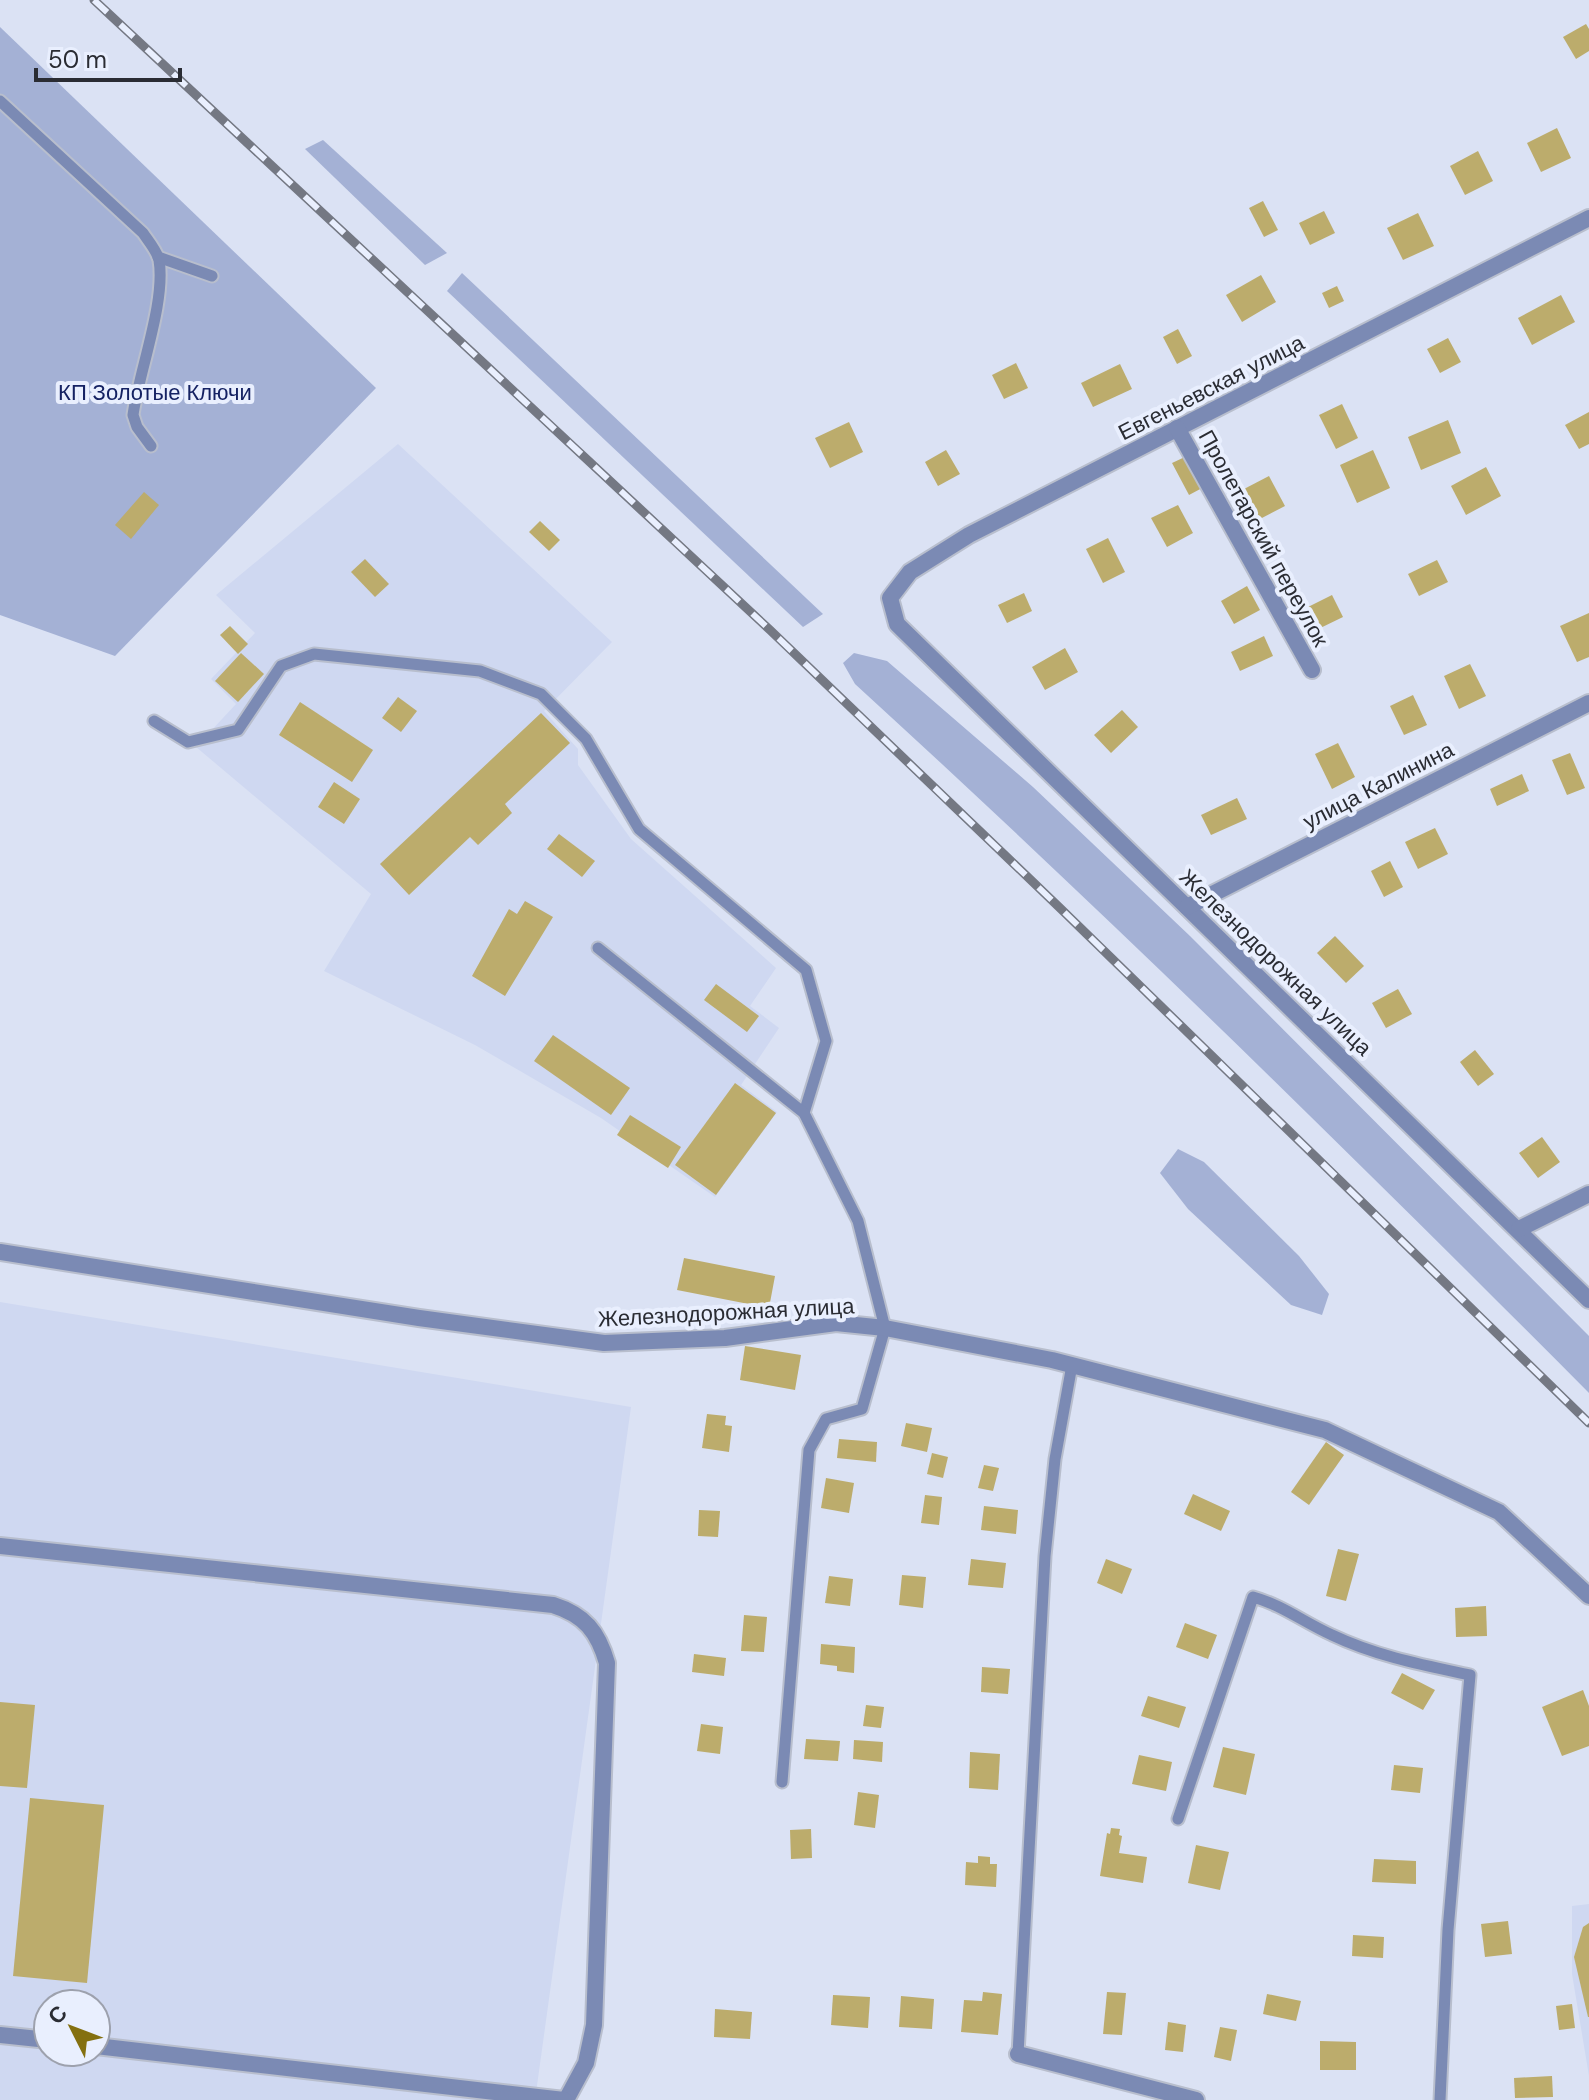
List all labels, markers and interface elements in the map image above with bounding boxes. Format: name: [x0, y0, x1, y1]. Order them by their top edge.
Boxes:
scale bar: [36, 32, 180, 82]
text: 50 m: [48, 44, 107, 75]
street label: Евгеньевская улица: [1113, 328, 1310, 447]
park label: КП Золотые Ключи: [58, 378, 252, 407]
street label: Пролетарский переулок: [1192, 425, 1335, 652]
street label: улица Калинина: [1298, 735, 1459, 836]
street label: Железнодорожная улица: [1173, 863, 1379, 1062]
street label: Железнодорожная улица: [597, 1291, 856, 1334]
north arrow: [32, 1988, 112, 2068]
text: С: [41, 1999, 74, 2031]

